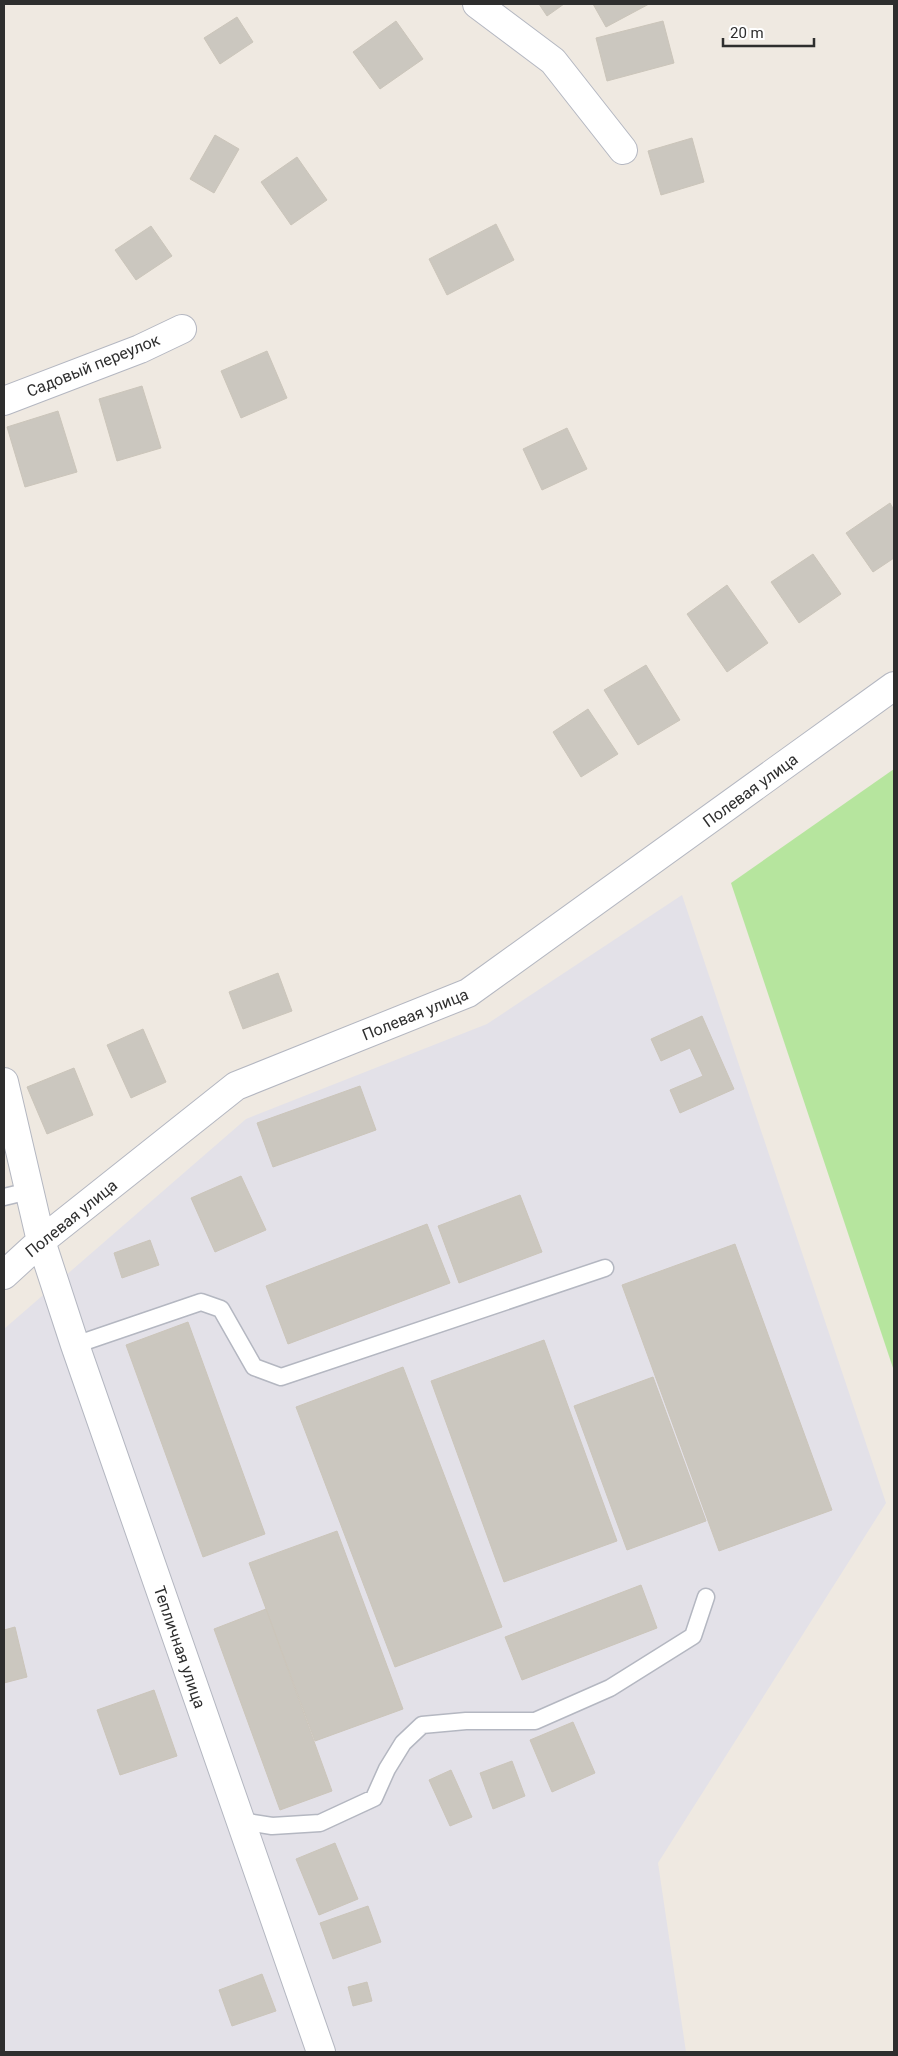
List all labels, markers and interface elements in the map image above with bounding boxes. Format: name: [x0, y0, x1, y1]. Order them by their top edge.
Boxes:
scale bar: [723, 15, 814, 47]
text: 20 m: [730, 24, 764, 42]
street label: Садовый переулок: [24, 330, 163, 401]
street label: Полевая улица: [699, 750, 801, 831]
street label: Полевая улица: [359, 985, 471, 1044]
street label: Полевая улица: [22, 1176, 121, 1261]
street label: Тепличная улица: [150, 1583, 209, 1711]

